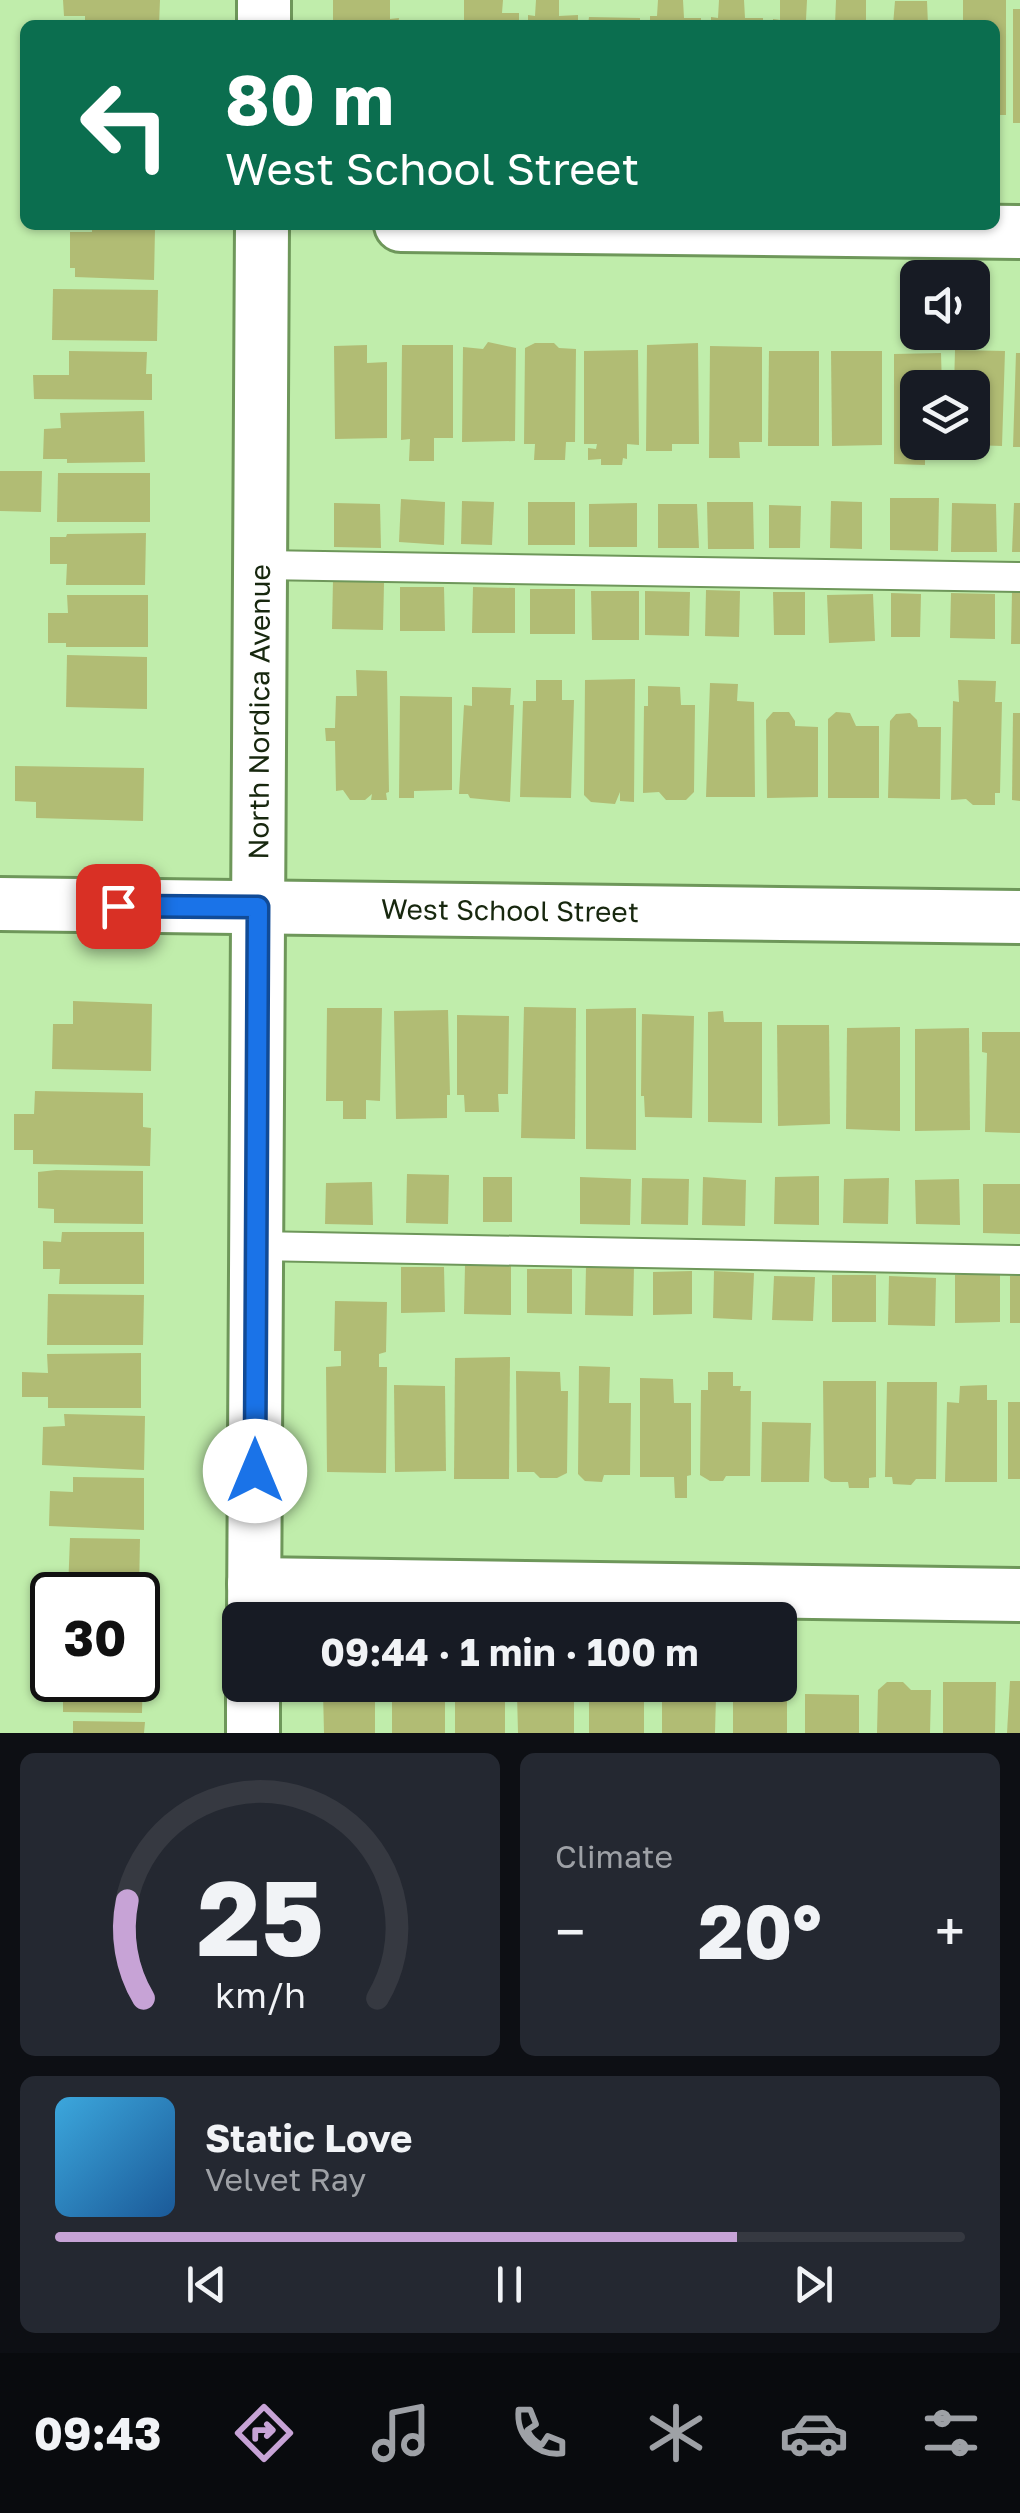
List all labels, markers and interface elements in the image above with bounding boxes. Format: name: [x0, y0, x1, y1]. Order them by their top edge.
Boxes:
text: 80 m: [225, 56, 394, 140]
icon: left: [60, 60, 190, 190]
text: West School Street: [225, 141, 639, 195]
map controls: [900, 260, 990, 460]
button: sound: [900, 260, 990, 350]
button: layers: [900, 370, 990, 460]
street label: North Nordica Avenue: [241, 564, 276, 860]
pin: [76, 864, 161, 949]
icon: arrive: [91, 879, 146, 934]
street label: West School Street: [381, 892, 639, 928]
position arrow: [203, 1419, 307, 1523]
speed limit sign: 30: [30, 1572, 160, 1702]
text: 09:44 · 1 min · 100 m: [320, 1629, 699, 1674]
text: Climate: [555, 1837, 673, 1875]
text: 25: [197, 1854, 323, 1979]
text: 20°: [698, 1885, 822, 1976]
text: −: [555, 1898, 585, 1964]
text: +: [935, 1898, 965, 1964]
text: km/h: [215, 1973, 305, 2016]
text: Static Love: [205, 2115, 412, 2160]
text: Velvet Ray: [205, 2160, 366, 2198]
icon: previous: [179, 2257, 234, 2312]
icon: pause: [482, 2257, 537, 2312]
icon: next: [786, 2257, 841, 2312]
icon: directions: [229, 2398, 299, 2468]
icon: music: [366, 2398, 436, 2468]
icon: phone: [504, 2398, 574, 2468]
icon: climate: [641, 2398, 711, 2468]
icon: car: [779, 2398, 849, 2468]
icon: filters: [916, 2398, 986, 2468]
text: 09:43: [34, 2406, 162, 2460]

